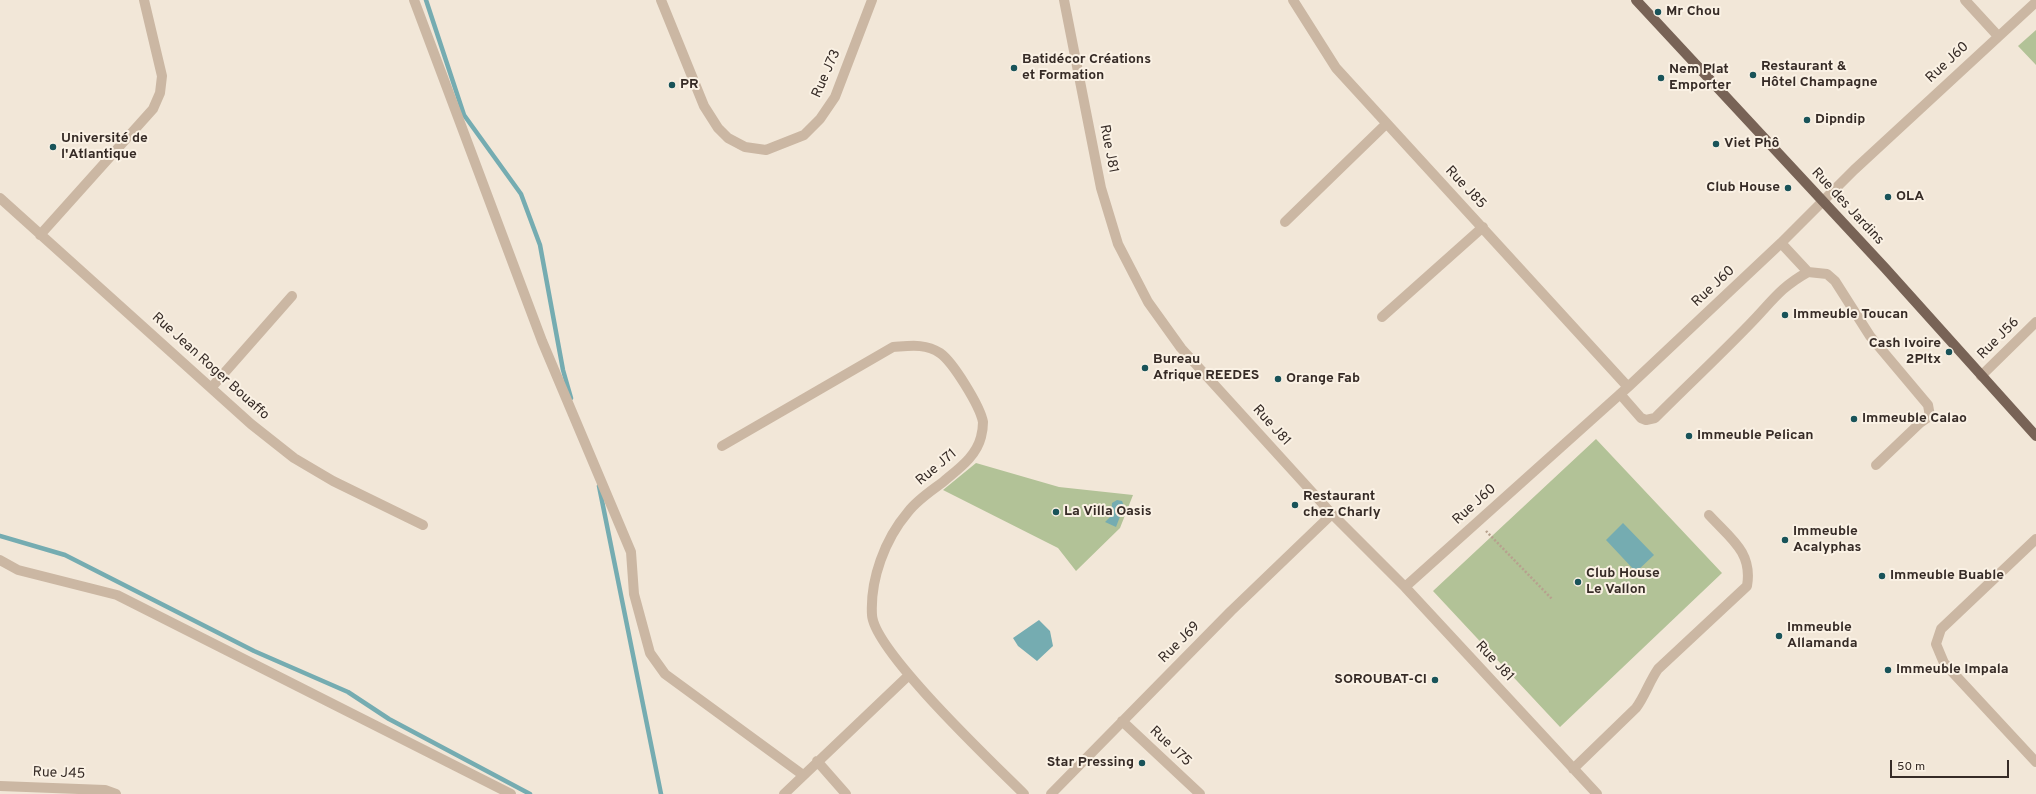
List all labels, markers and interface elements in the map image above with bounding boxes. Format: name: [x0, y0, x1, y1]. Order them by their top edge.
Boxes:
place label: Mr Chou: [1666, 4, 1720, 20]
marker: Mr Chou: [1653, 7, 1663, 17]
street label: Rue J60: [1923, 39, 1973, 87]
street label: Rue J73: [809, 47, 845, 101]
place label: Batidécor Créations et Formation: [1022, 52, 1151, 84]
place label: Restaurant & Hôtel Champagne: [1761, 59, 1878, 92]
place label: Nem Plat Emporter: [1669, 62, 1731, 94]
marker: Batidécor Créations et Formation: [1009, 63, 1019, 73]
marker: Restaurant & Hôtel Champagne: [1748, 70, 1758, 80]
marker: Nem Plat Emporter: [1656, 73, 1666, 83]
place label: PR: [680, 77, 699, 93]
marker: PR: [667, 80, 677, 90]
place label: Dipndip: [1815, 112, 1865, 128]
marker: Dipndip: [1802, 115, 1812, 125]
street label: Rue J81: [1095, 123, 1121, 175]
place label: Université de l'Atlantique: [61, 131, 148, 164]
place label: Viet Phô: [1724, 136, 1780, 152]
marker: Viet Phô: [1711, 139, 1721, 149]
marker: Université de l'Atlantique: [48, 142, 58, 152]
street label: Rue J85: [1441, 163, 1489, 213]
street label: Rue des Jardins: [1807, 165, 1887, 249]
place label: Club House: [1706, 180, 1780, 196]
marker: Club House: [1783, 183, 1793, 193]
place label: OLA: [1896, 189, 1924, 205]
marker: OLA: [1883, 192, 1893, 202]
street label: Rue J60: [1689, 263, 1739, 311]
place label: Immeuble Toucan: [1793, 307, 1908, 323]
street label: Rue Jean Roger Bouaffo: [148, 310, 272, 424]
marker: Immeuble Toucan: [1780, 310, 1790, 320]
street label: Rue J56: [1975, 315, 2023, 363]
place label: Cash Ivoire 2Pltx: [1869, 336, 1941, 368]
marker: Cash Ivoire 2Pltx: [1944, 347, 1954, 357]
place label: Bureau Afrique REEDES: [1153, 352, 1259, 384]
marker: Bureau Afrique REEDES: [1140, 363, 1150, 373]
place label: Orange Fab: [1286, 371, 1360, 387]
marker: Orange Fab: [1273, 374, 1283, 384]
street label: Rue J81: [1248, 402, 1294, 450]
place label: Immeuble Calao: [1862, 411, 1967, 427]
marker: Immeuble Calao: [1849, 414, 1859, 424]
place label: Immeuble Pelican: [1697, 428, 1814, 444]
marker: Immeuble Pelican: [1684, 431, 1694, 441]
street label: Rue J71: [913, 446, 961, 490]
street label: Rue J60: [1450, 481, 1500, 529]
place label: Restaurant chez Charly: [1303, 489, 1381, 522]
marker: Restaurant chez Charly: [1290, 500, 1300, 510]
place label: La Villa Oasis: [1064, 504, 1152, 520]
marker: La Villa Oasis: [1051, 507, 1061, 517]
place label: Immeuble Acalyphas: [1793, 524, 1861, 556]
marker: Immeuble Acalyphas: [1780, 535, 1790, 545]
place label: Club House Le Vallon: [1586, 566, 1660, 598]
place label: Immeuble Buable: [1890, 568, 2004, 584]
marker: Immeuble Buable: [1877, 571, 1887, 581]
marker: Club House Le Vallon: [1573, 577, 1583, 587]
street label: Rue J69: [1156, 619, 1204, 667]
place label: Immeuble Allamanda: [1787, 620, 1857, 652]
marker: Immeuble Allamanda: [1774, 631, 1784, 641]
street label: Rue J81: [1471, 638, 1517, 686]
place label: Immeuble Impala: [1896, 662, 2009, 678]
marker: Immeuble Impala: [1883, 665, 1893, 675]
place label: SOROUBAT-CI: [1334, 672, 1427, 688]
marker: SOROUBAT-CI: [1430, 675, 1440, 685]
street label: Rue J75: [1145, 723, 1195, 771]
scale bar: [1892, 752, 2011, 778]
place label: Star Pressing: [1047, 755, 1134, 771]
marker: Star Pressing: [1137, 758, 1147, 768]
text: 50 m: [1897, 759, 1925, 775]
street label: Rue J45: [32, 765, 86, 783]

